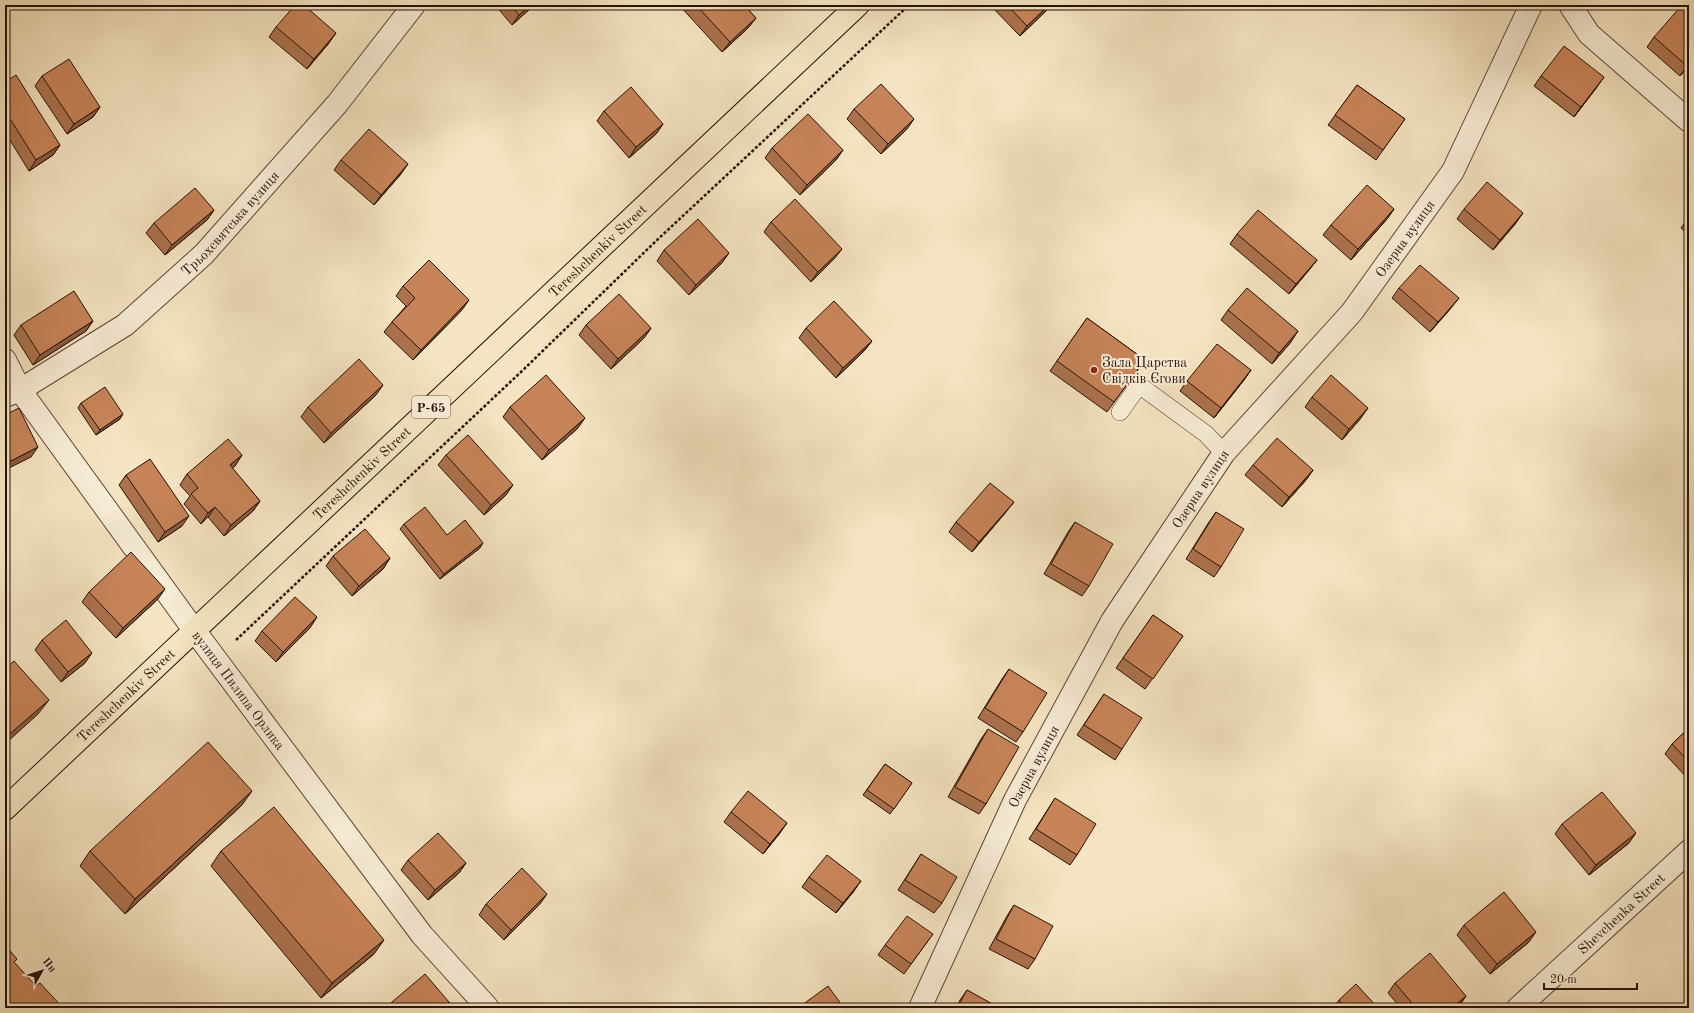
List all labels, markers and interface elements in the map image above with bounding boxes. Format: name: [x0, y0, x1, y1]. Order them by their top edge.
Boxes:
street label: Трьохсвятська вулиця: [179, 169, 282, 279]
street label: Озерна вулиця: [1373, 198, 1438, 280]
street label: Tereshchenkiv Street: [546, 202, 650, 301]
place label: Зала Царства Свідків Єгови: [1102, 356, 1187, 386]
marker: Зала Царства Свідків Єгови: [1089, 365, 1099, 375]
road number: Р-65: [412, 396, 450, 418]
street label: Tereshchenkiv Street: [311, 424, 414, 523]
street label: Озерна вулиця: [1170, 448, 1232, 531]
street label: вулиця Пилипа Орлика: [189, 629, 287, 753]
street label: Tereshchenkiv Street: [75, 647, 178, 745]
street label: Озерна вулиця: [1007, 723, 1062, 810]
street label: Shevchenka Street: [1576, 871, 1668, 957]
north arrow: [22, 951, 62, 991]
text: Пн: [40, 956, 58, 975]
scale bar: [1544, 965, 1637, 991]
text: 20 m: [1550, 974, 1577, 986]

